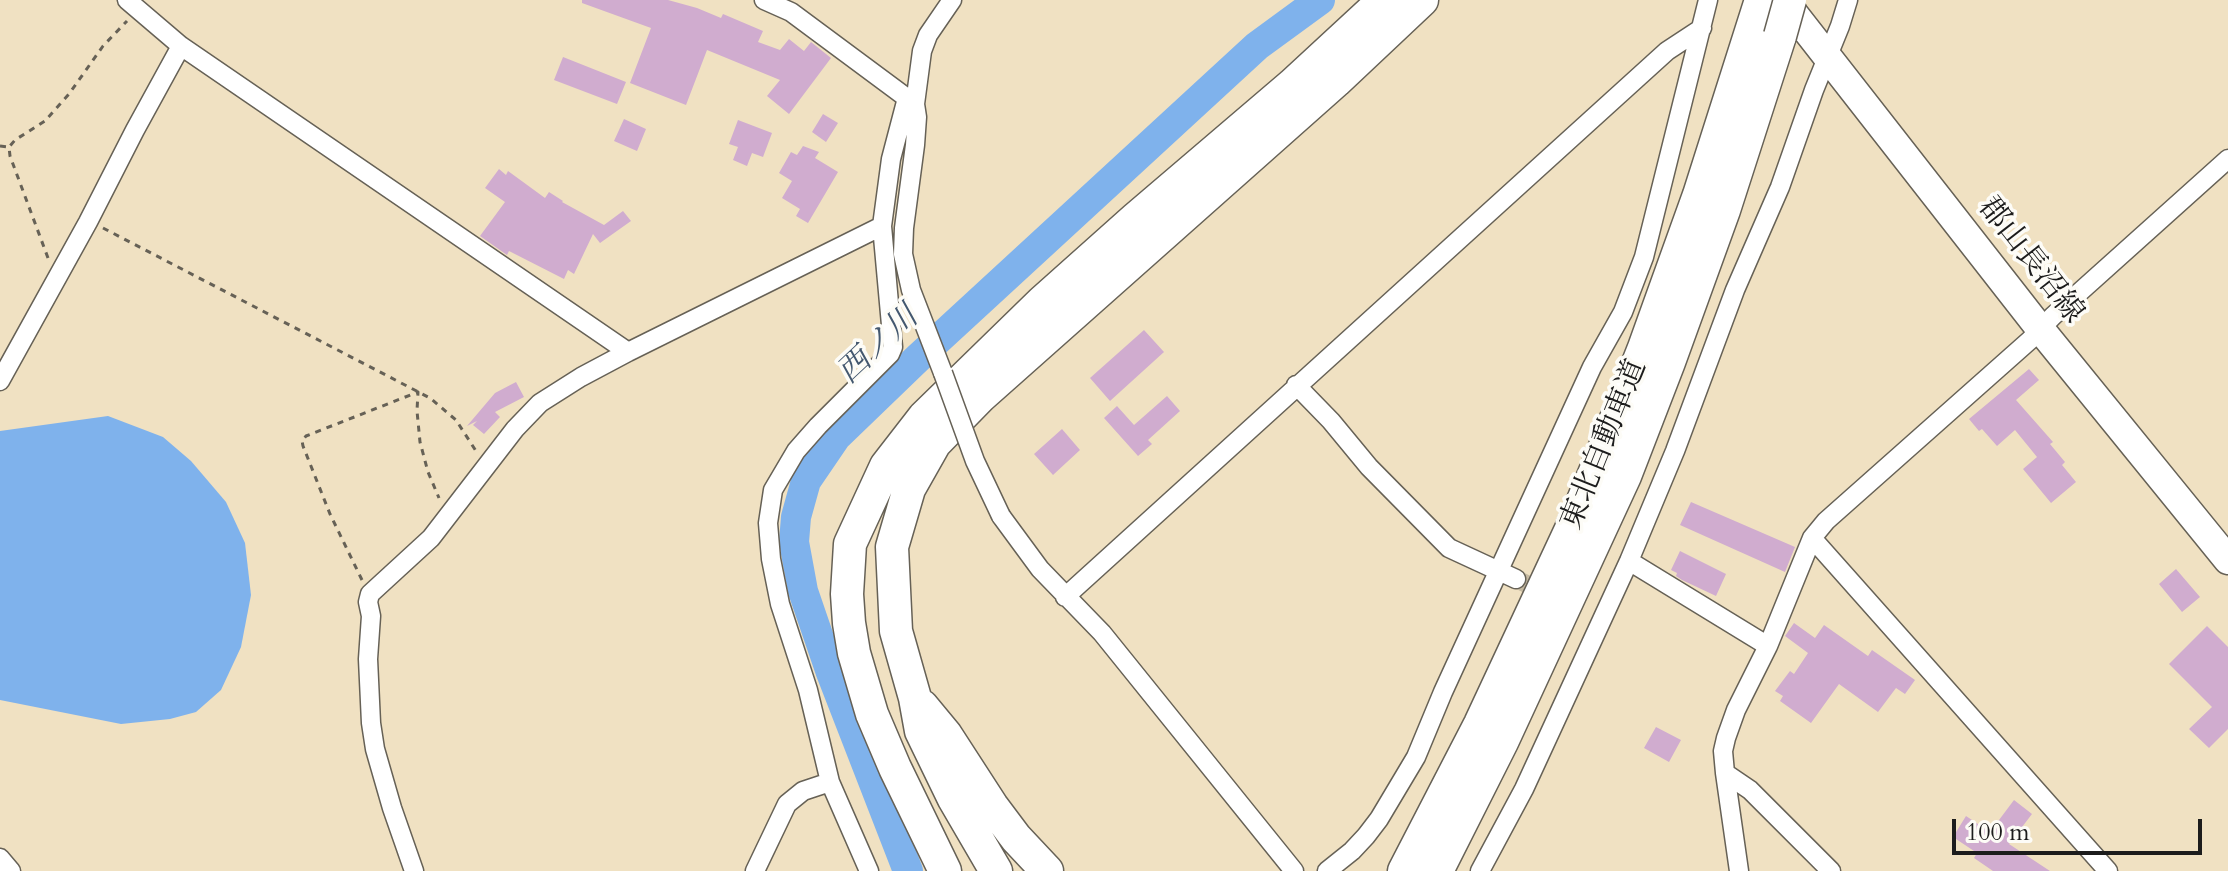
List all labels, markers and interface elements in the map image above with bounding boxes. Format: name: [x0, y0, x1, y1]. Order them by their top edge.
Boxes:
street label: 郡山長沼線: [1970, 191, 2090, 331]
water label: 西ノ川: [831, 299, 927, 393]
street label: 東北自動車道: [1555, 355, 1655, 535]
scale bar: [1956, 803, 2206, 853]
text: 100 m: [1966, 816, 2030, 849]

